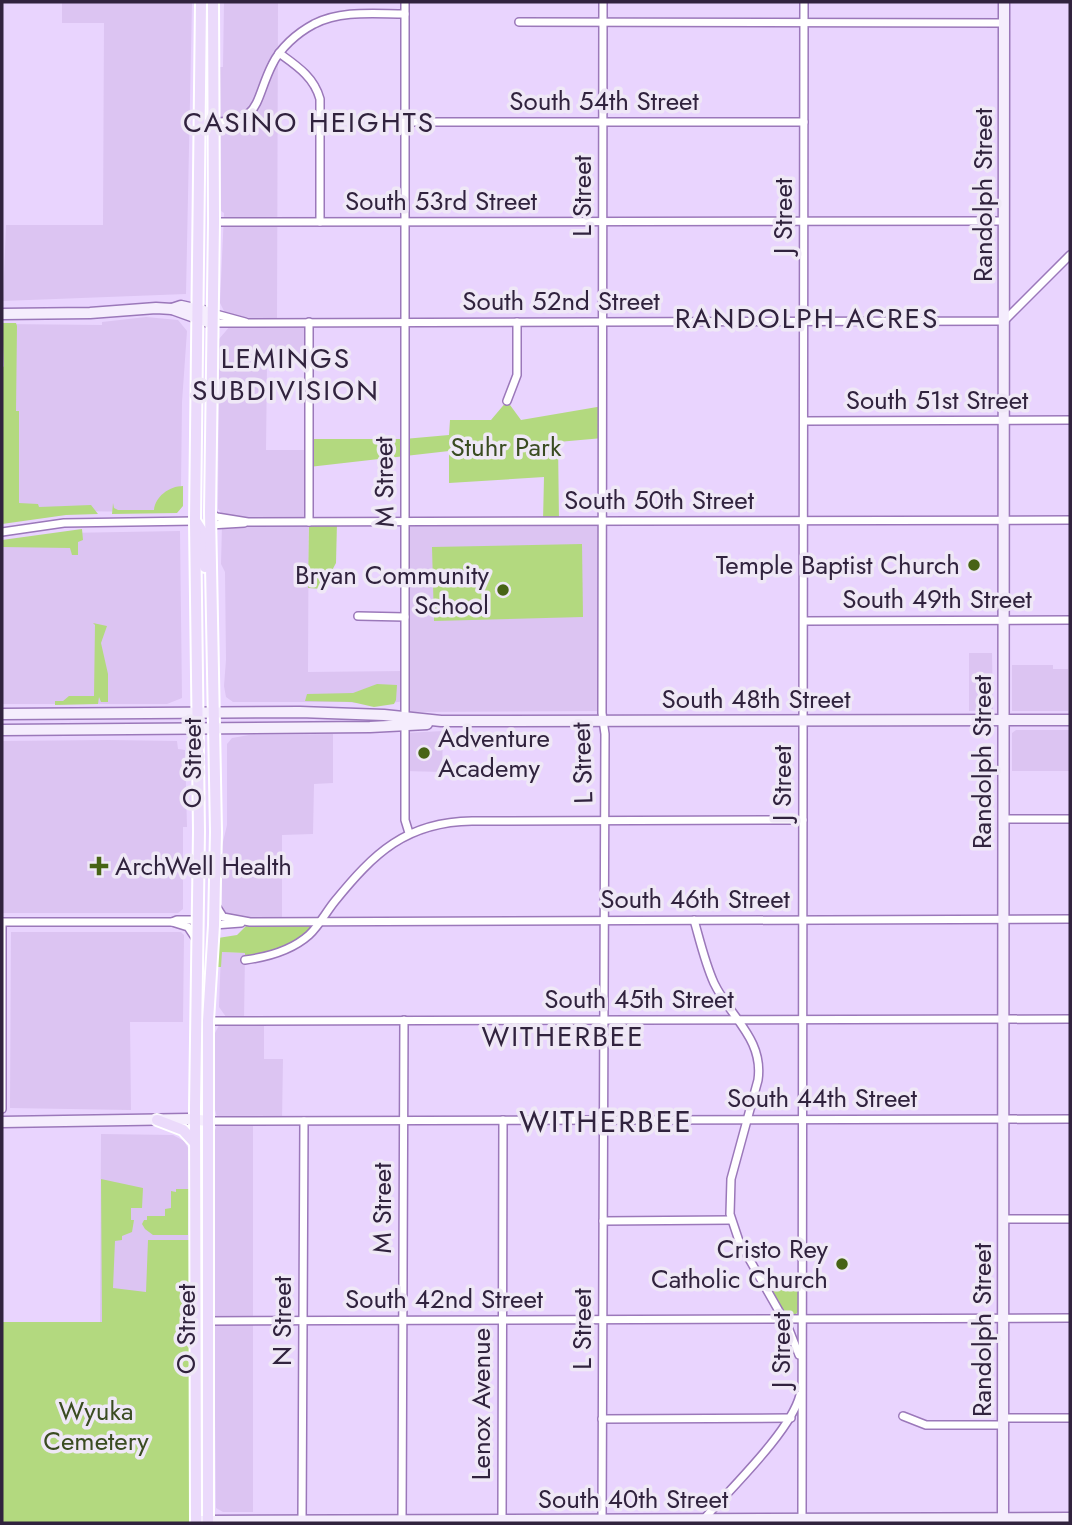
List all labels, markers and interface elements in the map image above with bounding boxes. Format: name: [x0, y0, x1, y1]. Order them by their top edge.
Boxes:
street label: South 54th Street: [509, 82, 699, 120]
district label: CASINO HEIGHTS: [183, 102, 435, 143]
street label: Randolph Street: [964, 107, 1002, 282]
street label: L Street: [563, 154, 601, 237]
street label: J Street: [764, 177, 802, 257]
street label: South 53rd Street: [345, 182, 538, 220]
street label: South 52nd Street: [462, 282, 661, 320]
district label: RANDOLPH ACRES: [675, 298, 939, 339]
district label: LEMINGS SUBDIVISION: [192, 338, 380, 411]
street label: South 51st Street: [846, 381, 1029, 419]
park label: Stuhr Park: [451, 428, 562, 466]
street label: M Street: [364, 435, 404, 528]
street label: South 50th Street: [564, 481, 755, 519]
place label: Temple Baptist Church: [716, 546, 960, 584]
place label: Bryan Community School: [295, 556, 490, 624]
marker: Temple Baptist Church: [966, 557, 982, 573]
street label: South 49th Street: [842, 580, 1033, 618]
marker: Bryan Community School: [495, 582, 511, 598]
street label: Randolph Street: [963, 674, 1001, 849]
street label: South 48th Street: [662, 680, 851, 718]
street label: O Street: [173, 717, 211, 808]
place label: Adventure Academy: [438, 719, 550, 787]
street label: L Street: [562, 721, 602, 804]
street label: J Street: [763, 744, 801, 824]
marker: Adventure Academy: [416, 745, 432, 761]
place label: ArchWell Health: [115, 847, 292, 885]
marker: ArchWell Health: [89, 856, 109, 876]
street label: South 46th Street: [600, 880, 791, 918]
street label: South 45th Street: [544, 980, 734, 1018]
district label: WITHERBEE: [481, 1016, 645, 1057]
street label: South 44th Street: [727, 1079, 918, 1117]
district label: WITHERBEE: [519, 1100, 693, 1143]
street label: M Street: [363, 1162, 401, 1253]
place label: Cristo Rey Catholic Church: [651, 1230, 829, 1298]
street label: Randolph Street: [963, 1242, 1001, 1417]
marker: Cristo Rey Catholic Church: [834, 1256, 850, 1272]
street label: N Street: [263, 1275, 301, 1366]
street label: South 42nd Street: [345, 1280, 544, 1318]
street label: O Street: [167, 1283, 205, 1374]
street label: L Street: [563, 1287, 601, 1370]
street label: J Street: [762, 1311, 800, 1391]
street label: Lenox Avenue: [462, 1328, 500, 1480]
park label: Wyuka Cemetery: [43, 1392, 149, 1460]
street label: South 40th Street: [538, 1480, 729, 1518]

